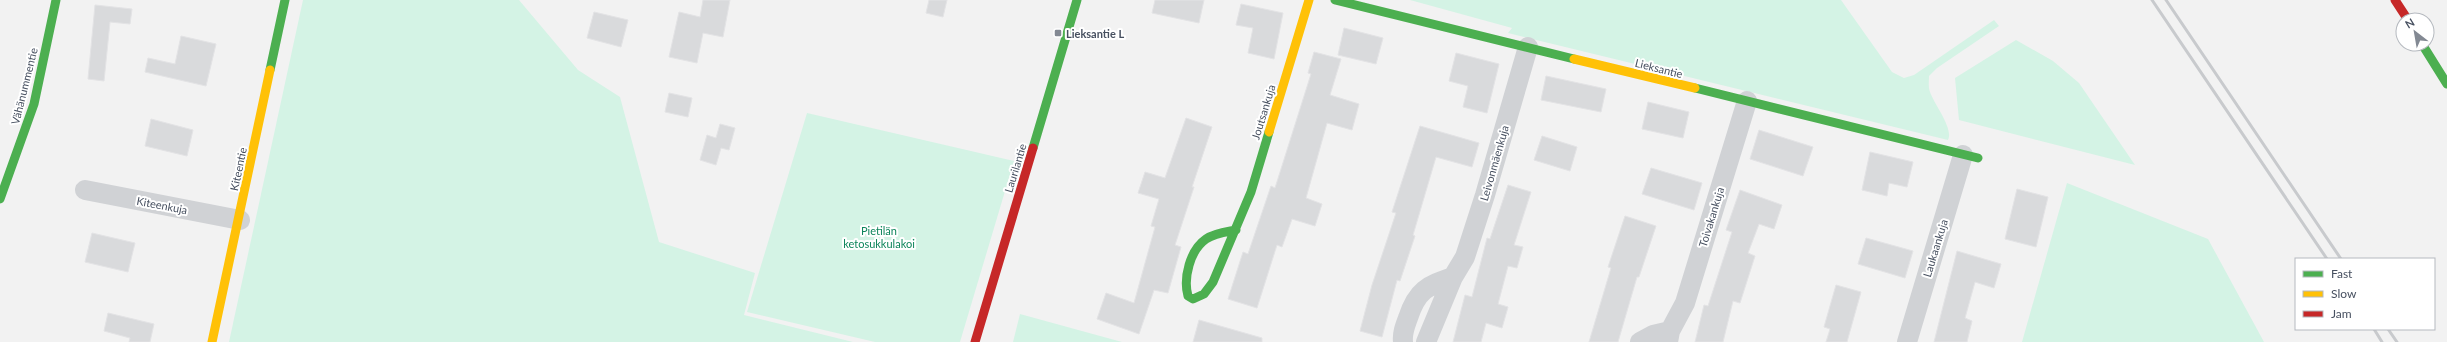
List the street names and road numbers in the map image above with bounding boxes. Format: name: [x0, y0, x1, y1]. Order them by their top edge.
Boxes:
street label: Vähänummentie: [8, 46, 40, 126]
street label: Lieksantie: [1634, 56, 1684, 80]
street label: Joutsankuja: [1248, 83, 1278, 141]
street label: Leivonmäenkuja: [1477, 124, 1511, 202]
street label: Laurilantie: [1001, 142, 1029, 194]
street label: Kiteentie: [227, 146, 249, 192]
street label: Toivakankuja: [1696, 185, 1726, 249]
street label: Kiteenkuja: [136, 194, 188, 216]
street label: Laukaankuja: [1920, 218, 1950, 278]

